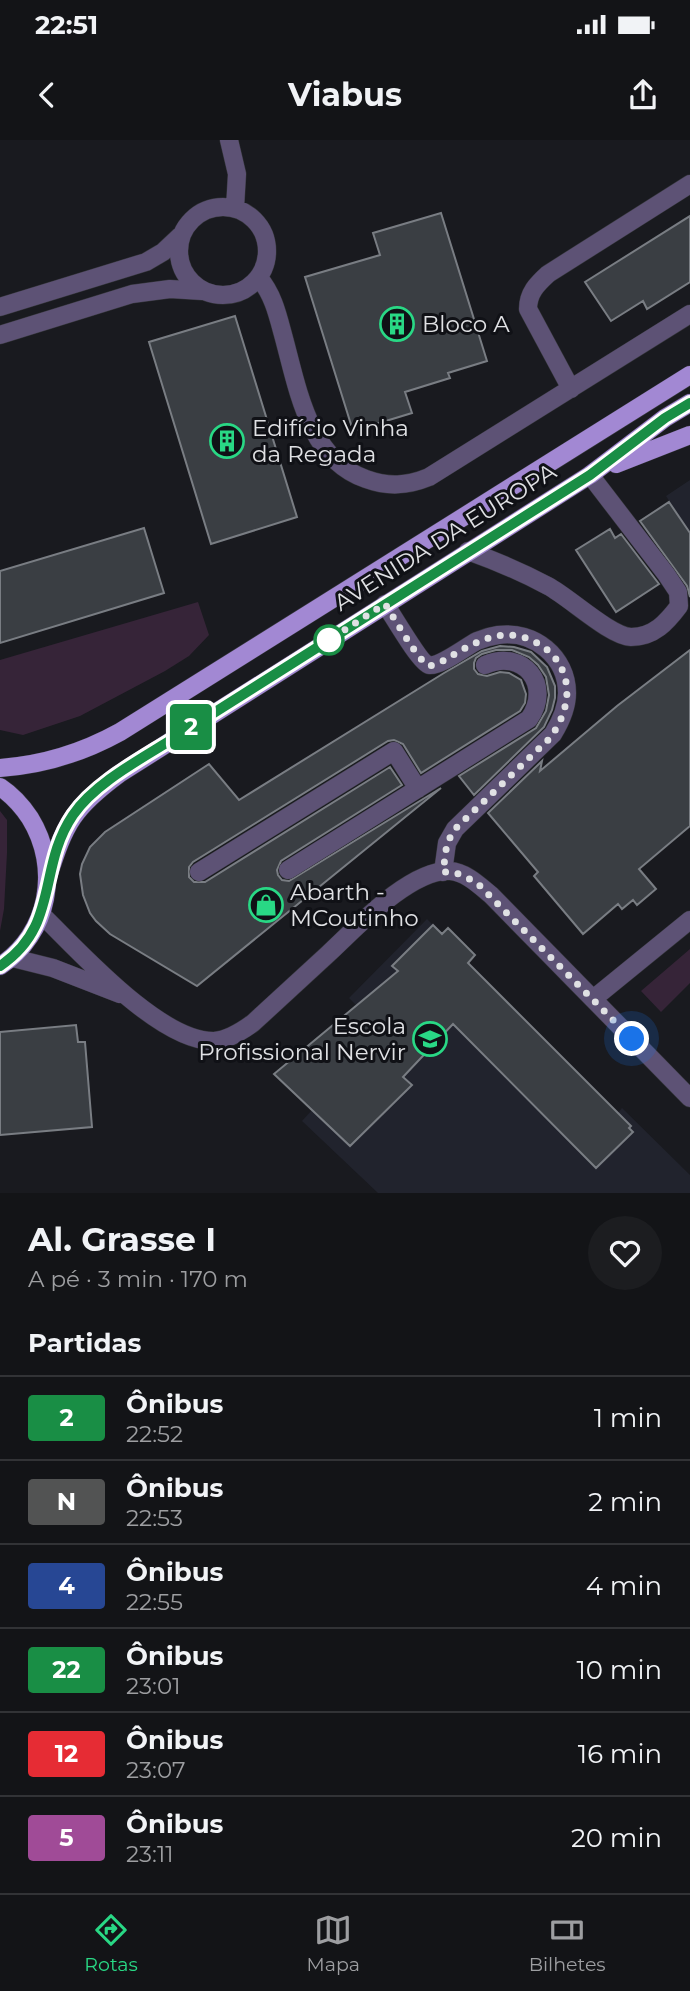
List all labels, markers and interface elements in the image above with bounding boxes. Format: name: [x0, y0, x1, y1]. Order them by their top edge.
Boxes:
text: 22:51: [35, 9, 98, 41]
text: Viabus: [288, 75, 402, 114]
icon: back: [28, 76, 66, 114]
icon: share: [624, 76, 662, 114]
building icon: Bloco A: [378, 305, 416, 343]
place label: Bloco A: [422, 310, 510, 338]
place label: Edifício Vinha da Regada: [252, 414, 409, 468]
building icon: Edifício Vinha da Regada: [208, 422, 246, 460]
street label: AVENIDA DA EUROPA: [329, 457, 562, 617]
unlabelled marker: [314, 625, 344, 655]
line badge: 2: [168, 704, 214, 750]
text: 2: [184, 712, 198, 741]
place label: Abarth - MCoutinho: [290, 878, 419, 932]
shop icon: Abarth - MCoutinho: [247, 886, 285, 924]
place label: Escola Profissional Nervir: [198, 1012, 406, 1066]
school or university icon: Escola Profissional Nervir: [411, 1020, 449, 1058]
your location: [614, 1021, 649, 1056]
button: heart: [588, 1216, 662, 1290]
text: Al. Grasse I: [28, 1219, 216, 1259]
text: A pé · 3 min · 170 m: [28, 1265, 248, 1293]
text: Partidas: [28, 1327, 141, 1359]
text: Ônibus: [126, 1388, 223, 1420]
text: 1 min: [594, 1402, 662, 1434]
text: 2: [59, 1403, 74, 1432]
text: 22:52: [126, 1420, 183, 1448]
text: Ônibus: [126, 1472, 223, 1504]
text: 2 min: [588, 1486, 662, 1518]
text: N: [57, 1487, 76, 1516]
text: 22:53: [126, 1504, 183, 1532]
text: Ônibus: [126, 1556, 223, 1588]
text: 4 min: [586, 1570, 662, 1602]
text: 4: [58, 1571, 75, 1600]
text: 22:55: [126, 1588, 183, 1616]
text: Ônibus: [126, 1640, 223, 1672]
text: 10 min: [576, 1654, 662, 1686]
text: 22: [52, 1655, 81, 1684]
text: 23:01: [126, 1672, 180, 1700]
text: Ônibus: [126, 1724, 223, 1756]
text: 16 min: [578, 1738, 662, 1770]
text: 12: [55, 1739, 78, 1768]
text: 23:07: [126, 1756, 186, 1784]
text: Ônibus: [126, 1808, 223, 1840]
text: 20 min: [571, 1822, 662, 1854]
text: 5: [59, 1823, 74, 1852]
text: 23:11: [126, 1840, 174, 1868]
tab: Rotas: [84, 1911, 138, 1976]
tab: Mapa: [307, 1911, 360, 1976]
tab: Bilhetes: [529, 1911, 606, 1976]

